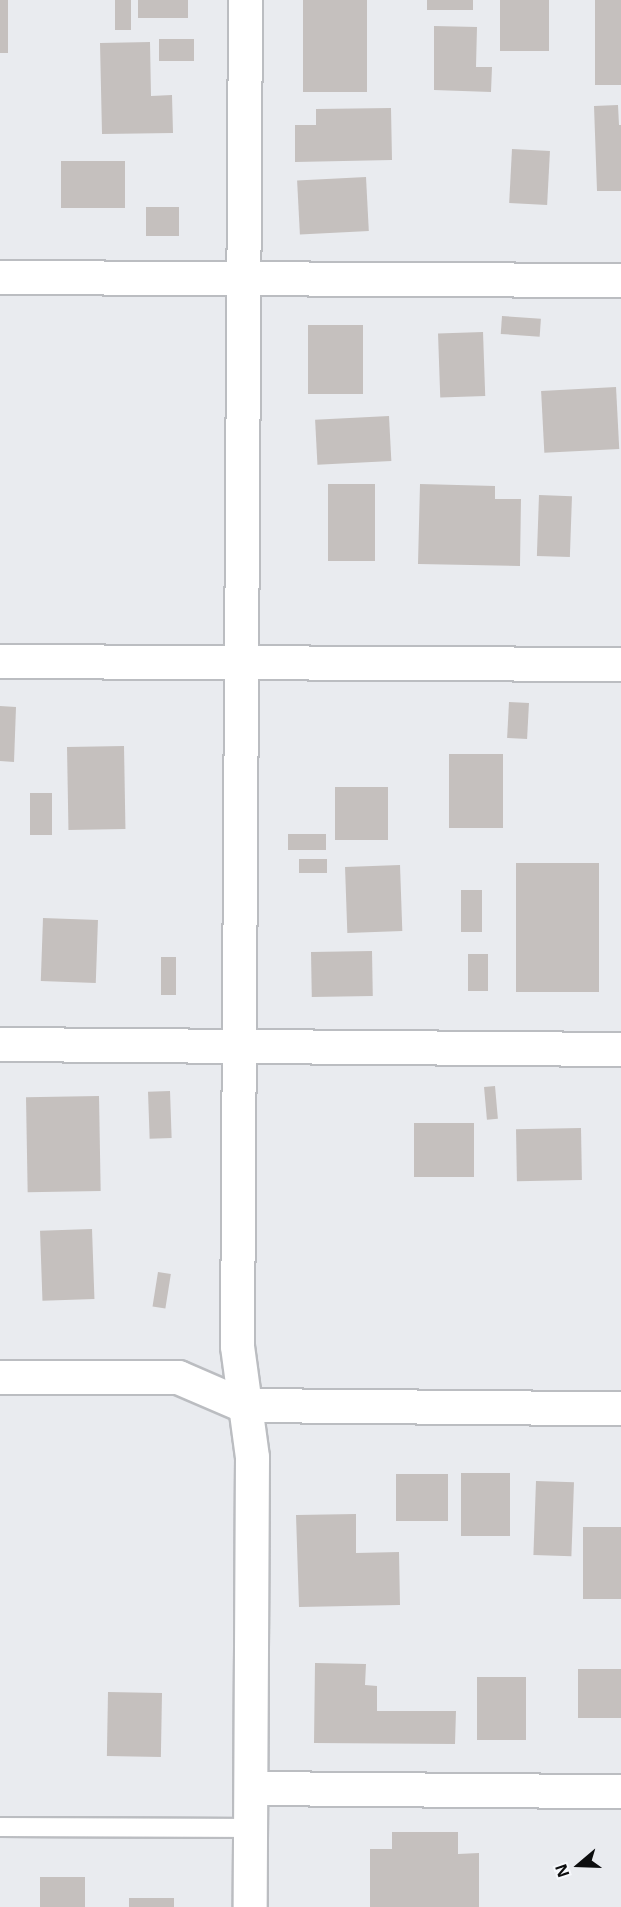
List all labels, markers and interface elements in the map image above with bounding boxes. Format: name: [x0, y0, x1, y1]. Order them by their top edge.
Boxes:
north arrow: [549, 1835, 609, 1895]
text: N: [549, 1861, 575, 1881]

